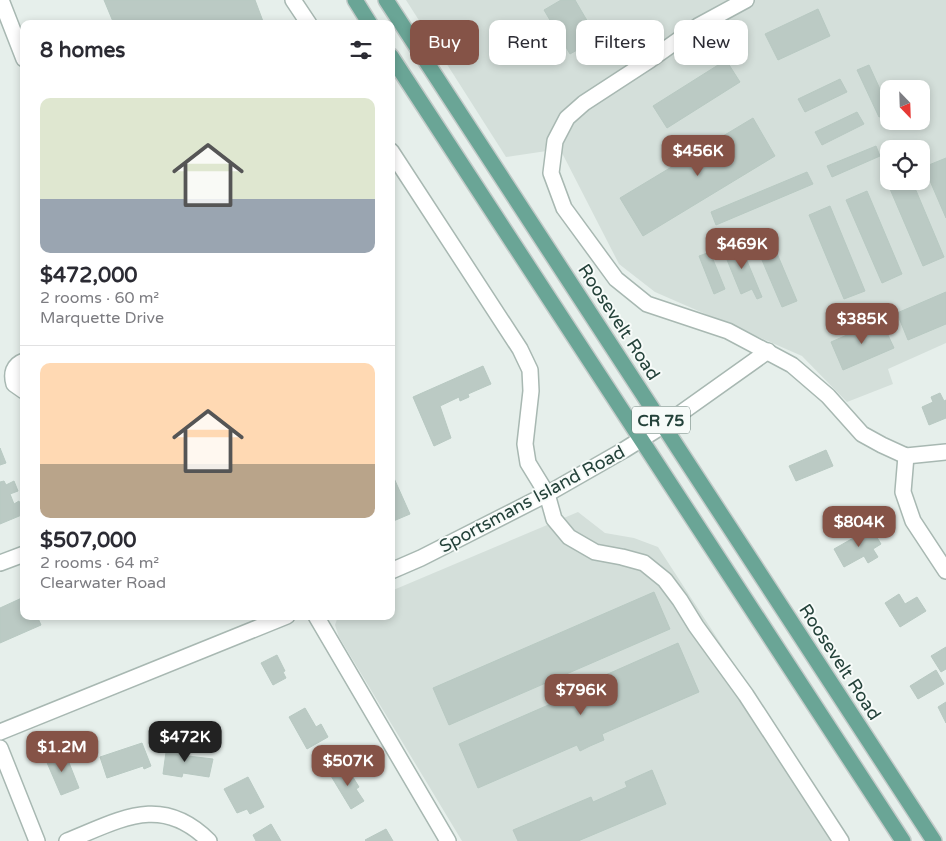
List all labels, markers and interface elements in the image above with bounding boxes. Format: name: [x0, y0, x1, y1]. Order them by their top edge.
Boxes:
chip: Buy: [410, 20, 479, 65]
chip: Rent: [489, 20, 566, 65]
chip: Filters: [576, 20, 664, 65]
chip: New: [674, 20, 748, 65]
icon: filters: [347, 36, 375, 64]
text: 8 homes: [40, 38, 125, 63]
north arrow: [880, 80, 930, 130]
map controls: [880, 80, 930, 190]
icon: home: [163, 130, 253, 220]
pin: $456K: [663, 134, 733, 177]
button: locate: [880, 140, 930, 190]
text: $456K: [673, 141, 723, 161]
pin: $469K: [707, 228, 777, 270]
text: $469K: [717, 234, 767, 254]
street label: Roosevelt Road: [573, 260, 665, 384]
text: $472,000: [40, 263, 138, 288]
text: 2 rooms · 60 m²: [40, 288, 159, 308]
pin: $385K: [827, 302, 897, 345]
text: Marquette Drive: [40, 308, 164, 328]
text: $385K: [837, 309, 887, 329]
icon: home: [163, 396, 253, 486]
road number: CR 75: [632, 406, 690, 434]
street label: Sportsmans Island Road: [435, 441, 629, 557]
pin: $804K: [824, 506, 894, 548]
text: $804K: [834, 512, 884, 532]
text: $507,000: [40, 528, 136, 553]
text: 2 rooms · 64 m²: [40, 553, 159, 573]
text: Clearwater Road: [40, 573, 166, 593]
street label: Roosevelt Road: [794, 600, 886, 724]
pin: $796K: [546, 674, 616, 716]
text: $796K: [556, 680, 606, 700]
pin: $472K: [150, 720, 220, 763]
text: $472K: [160, 727, 210, 747]
pin: $1.2M: [27, 730, 97, 773]
text: $1.2M: [37, 737, 87, 757]
pin: $507K: [313, 744, 383, 787]
text: $507K: [323, 751, 373, 771]

